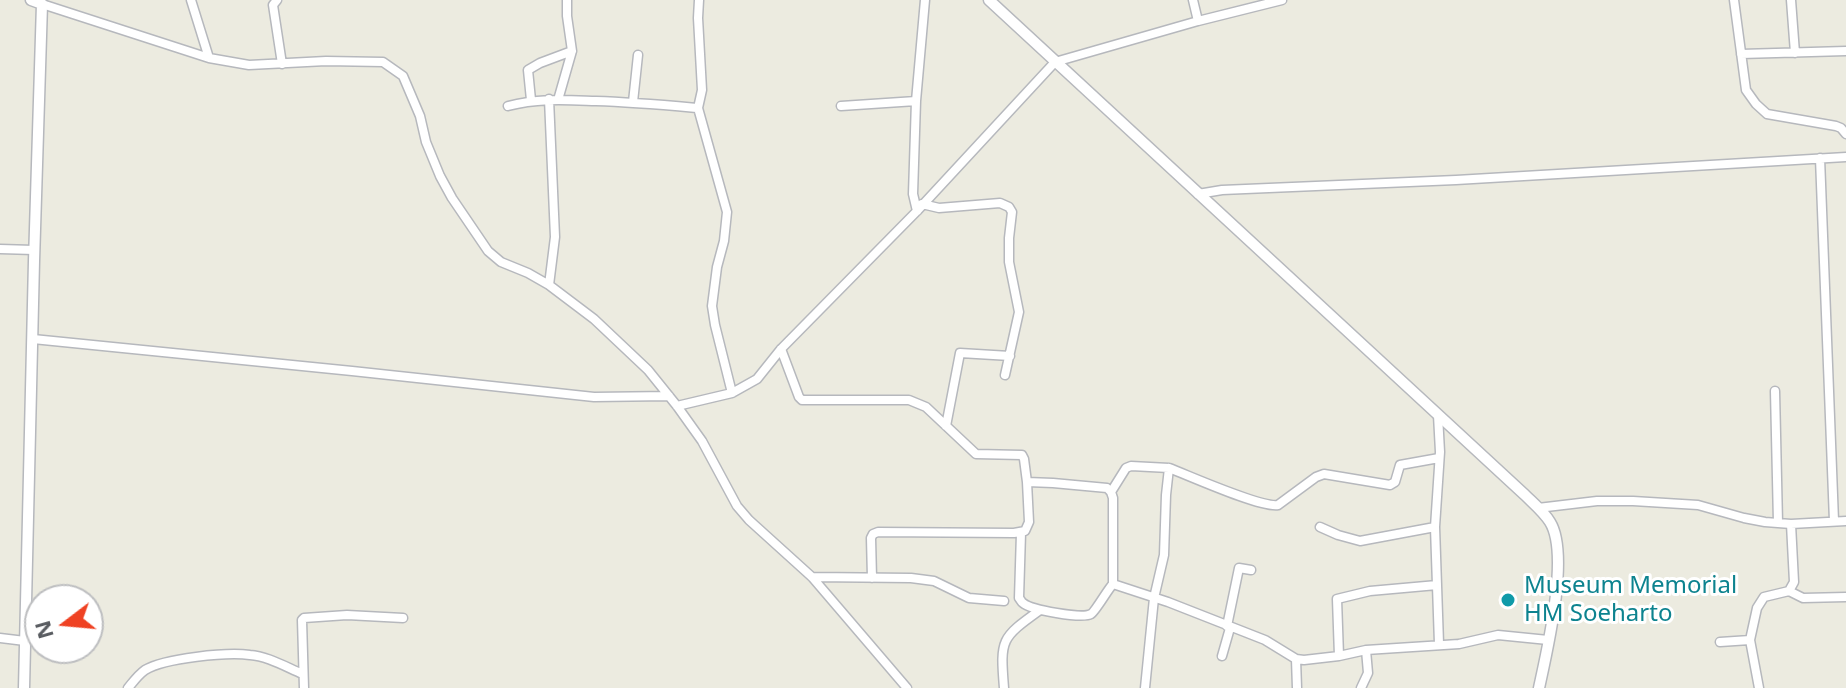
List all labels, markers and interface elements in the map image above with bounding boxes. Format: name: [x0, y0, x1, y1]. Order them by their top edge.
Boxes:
place label: Museum Memorial HM Soeharto: [1524, 572, 1737, 628]
north arrow: [24, 584, 104, 664]
marker: Museum Memorial HM Soeharto: [1499, 591, 1517, 609]
text: N: [26, 617, 60, 643]

